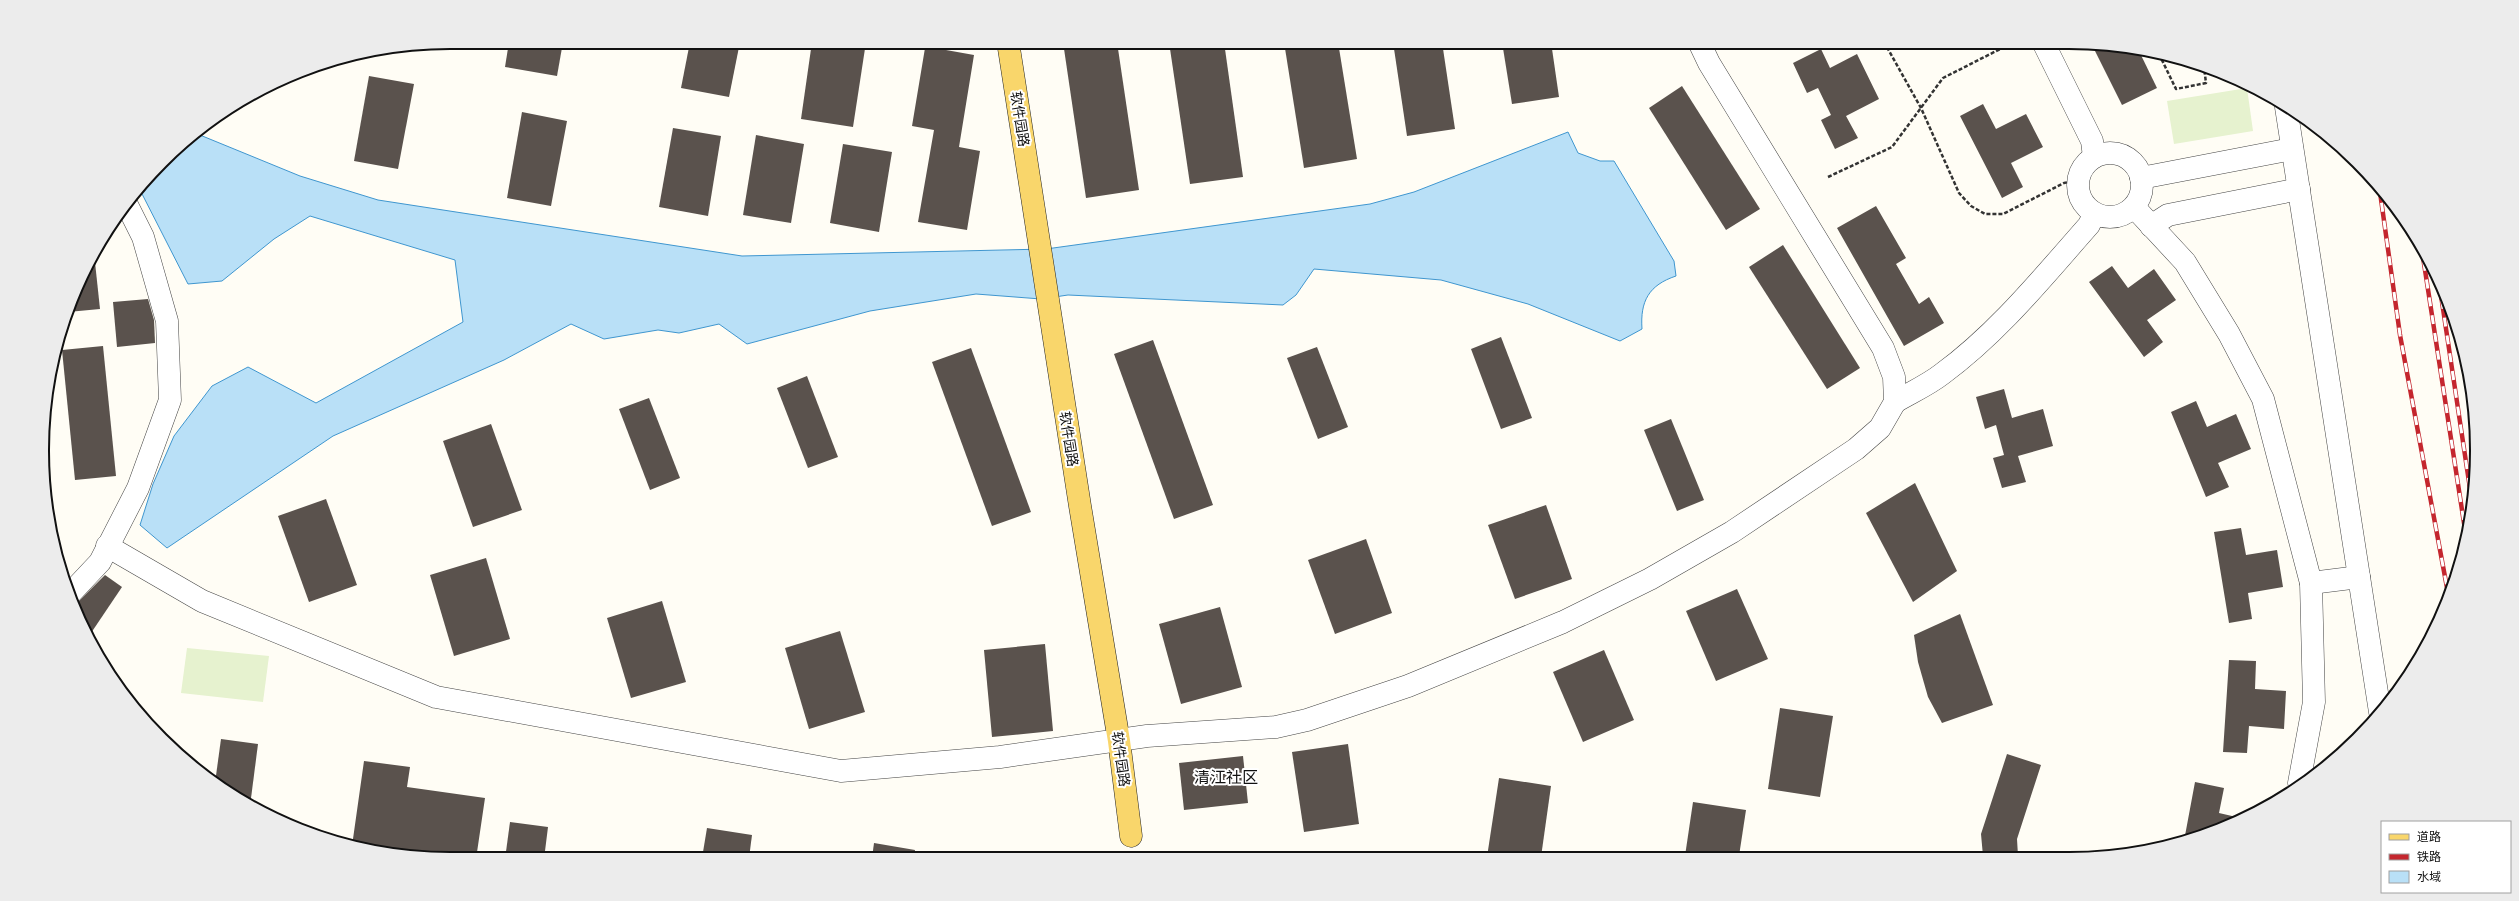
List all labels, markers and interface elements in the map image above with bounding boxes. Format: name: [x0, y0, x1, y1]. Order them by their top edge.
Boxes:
street label: 软件园路: [1007, 90, 1033, 148]
street label: 软件园路: [1056, 410, 1082, 468]
street label: 软件园路: [1108, 730, 1134, 788]
district label: 清江社区: [1194, 767, 1258, 787]
legend: [2381, 821, 2511, 893]
text: 道路: [2417, 829, 2441, 844]
text: 铁路: [2417, 849, 2441, 864]
text: 水域: [2417, 869, 2441, 884]

